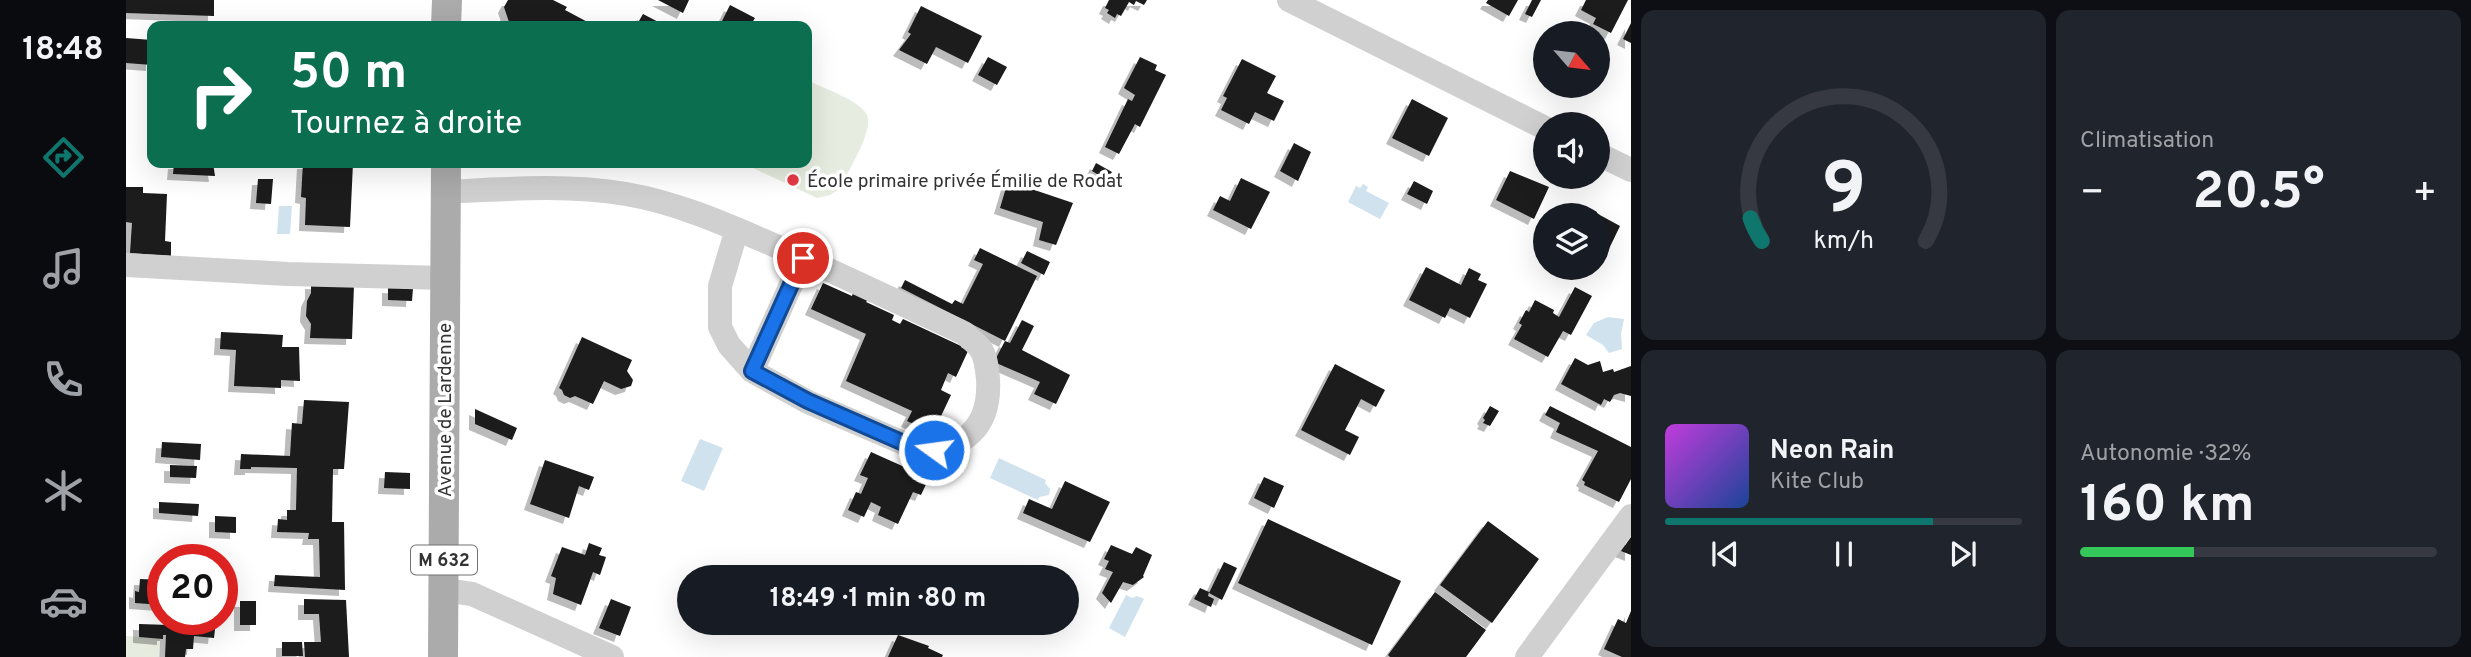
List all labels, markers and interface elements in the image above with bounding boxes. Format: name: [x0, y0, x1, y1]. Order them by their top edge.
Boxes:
north arrow: [1533, 21, 1610, 98]
map controls: [1533, 21, 1610, 280]
text: 18:48: [22, 31, 104, 71]
text: 50 m: [290, 44, 407, 106]
icon: right: [175, 49, 266, 140]
text: Tournez à droite: [290, 105, 522, 145]
button: sound: [1533, 112, 1610, 189]
text: Climatisation: [2080, 127, 2214, 156]
icon: directions: [39, 133, 88, 182]
text: 9: [1821, 147, 1866, 239]
text: 20.5°: [2192, 161, 2325, 227]
place label: École primaire privée Émilie de Rodat: [807, 169, 1123, 194]
text: −: [2080, 170, 2105, 219]
text: +: [2412, 170, 2437, 219]
marker: École primaire privée Émilie de Rodat: [785, 172, 801, 188]
button: layers: [1533, 203, 1610, 280]
text: km/h: [1813, 226, 1874, 258]
pin: [773, 228, 833, 288]
icon: arrive: [784, 239, 822, 277]
icon: music: [39, 244, 88, 293]
street label: Avenue de Lardenne: [434, 323, 458, 497]
icon: phone: [39, 355, 88, 404]
position arrow: [897, 413, 971, 487]
text: Neon Rain: [1770, 435, 1895, 468]
text: Autonomie · 32%: [2080, 440, 2252, 469]
icon: climate: [39, 466, 88, 515]
text: Kite Club: [1770, 468, 1864, 497]
text: 160 km: [2080, 474, 2255, 540]
icon: previous: [1706, 535, 1744, 573]
icon: pause: [1825, 535, 1863, 573]
icon: next: [1944, 535, 1982, 573]
speed limit sign: 20: [147, 544, 238, 635]
road number: M 632: [411, 546, 477, 574]
icon: car: [39, 577, 88, 626]
text: 18:49 · 1 min · 80 m: [770, 583, 986, 616]

